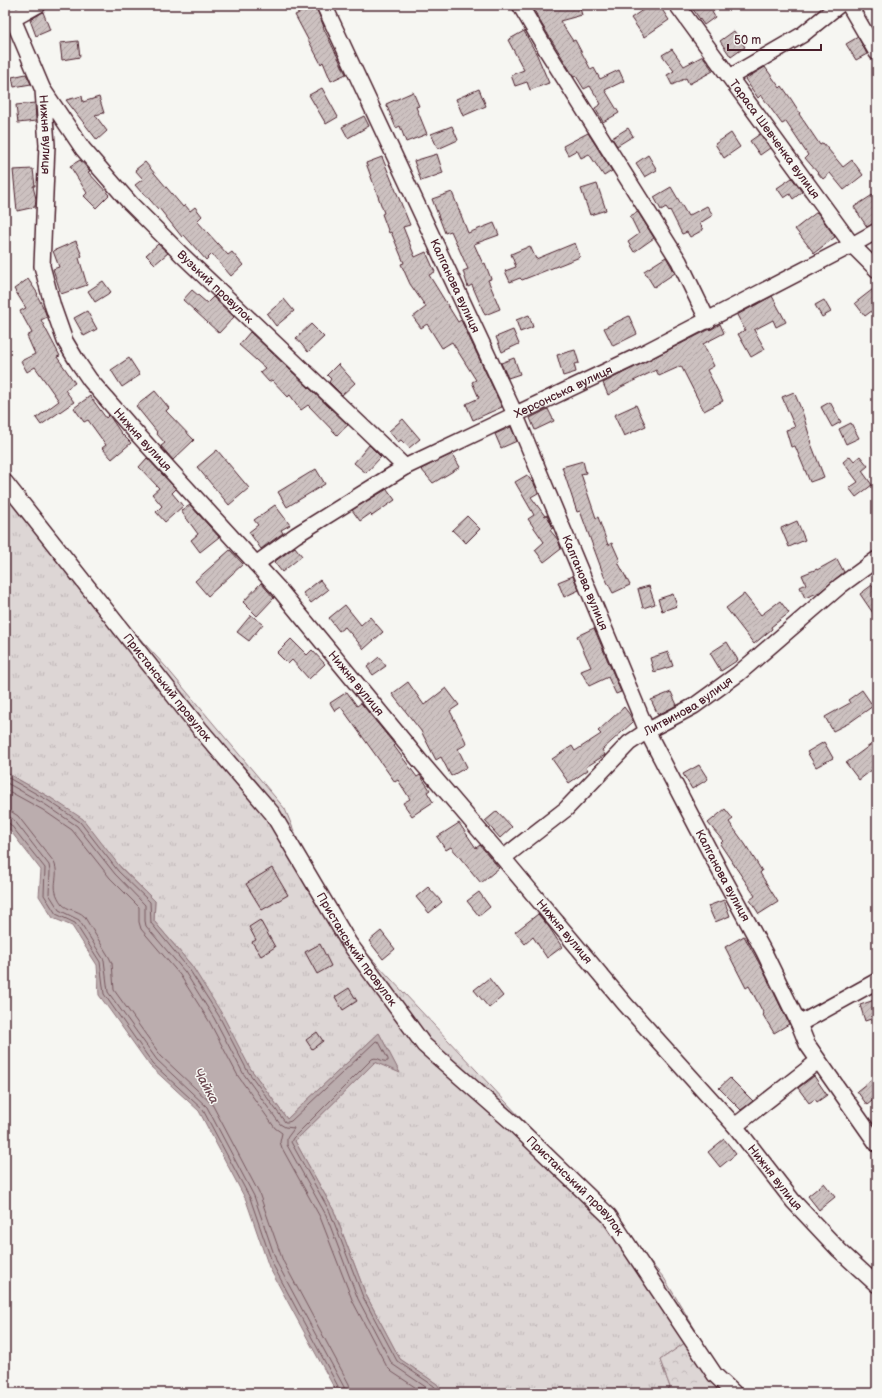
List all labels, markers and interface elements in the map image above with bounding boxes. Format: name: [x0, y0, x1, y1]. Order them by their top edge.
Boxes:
scale bar: [728, 26, 821, 52]
text: 50 m: [734, 33, 761, 48]
street label: Тараса Шевченка вулиця: [726, 76, 824, 202]
street label: Нижня вулиця: [36, 94, 55, 175]
street label: Калганова вулиця: [427, 237, 484, 336]
street label: Вузький провулок: [174, 247, 257, 327]
street label: Херсонська вулиця: [511, 362, 615, 422]
street label: Нижня вулиця: [110, 405, 175, 475]
street label: Калганова вулиця: [559, 533, 612, 633]
street label: Пристанський провулок: [120, 630, 215, 745]
street label: Нижня вулиця: [325, 648, 387, 719]
street label: Литвинова вулиця: [640, 673, 736, 739]
street label: Калганова вулиця: [692, 827, 754, 924]
street label: Пристанський провулок: [313, 890, 401, 1010]
street label: Нижня вулиця: [533, 896, 596, 967]
water label: Чайка: [190, 1065, 222, 1107]
street label: Пристанський провулок: [523, 1133, 628, 1239]
street label: Нижня вулиця: [745, 1141, 806, 1214]

